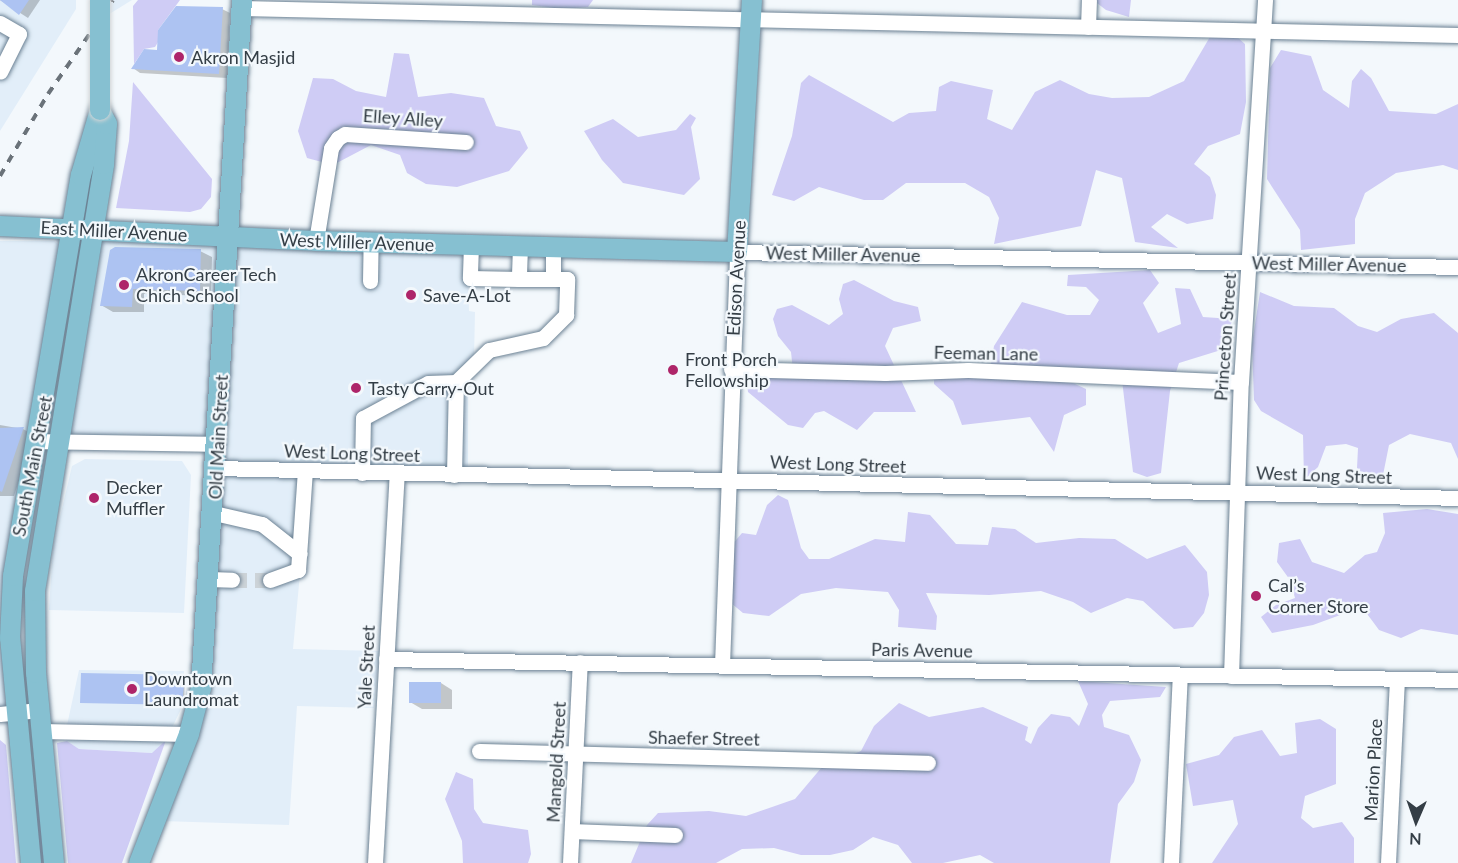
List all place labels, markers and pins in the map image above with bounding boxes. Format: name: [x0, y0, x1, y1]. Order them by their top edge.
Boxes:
place label: Akron Masjid: [191, 46, 295, 68]
marker: Akron Masjid: [172, 50, 186, 64]
place label: AkronCareer Tech Chich School: [136, 264, 277, 306]
marker: AkronCareer Tech Chich School: [117, 278, 131, 292]
place label: Save-A-Lot: [423, 284, 511, 306]
marker: Save-A-Lot: [404, 288, 418, 302]
place label: Front Porch Fellowship: [685, 349, 777, 392]
marker: Front Porch Fellowship: [666, 363, 680, 377]
place label: Tasty Carry-Out: [368, 377, 494, 399]
marker: Tasty Carry-Out: [349, 381, 363, 395]
place label: Decker Muffler: [106, 477, 165, 520]
marker: Decker Muffler: [87, 491, 101, 505]
place label: Cal’s Corner Store: [1268, 575, 1369, 618]
marker: Cal’s Corner Store: [1249, 589, 1263, 603]
place label: Downtown Laundromat: [144, 668, 239, 710]
marker: Downtown Laundromat: [125, 682, 139, 696]

